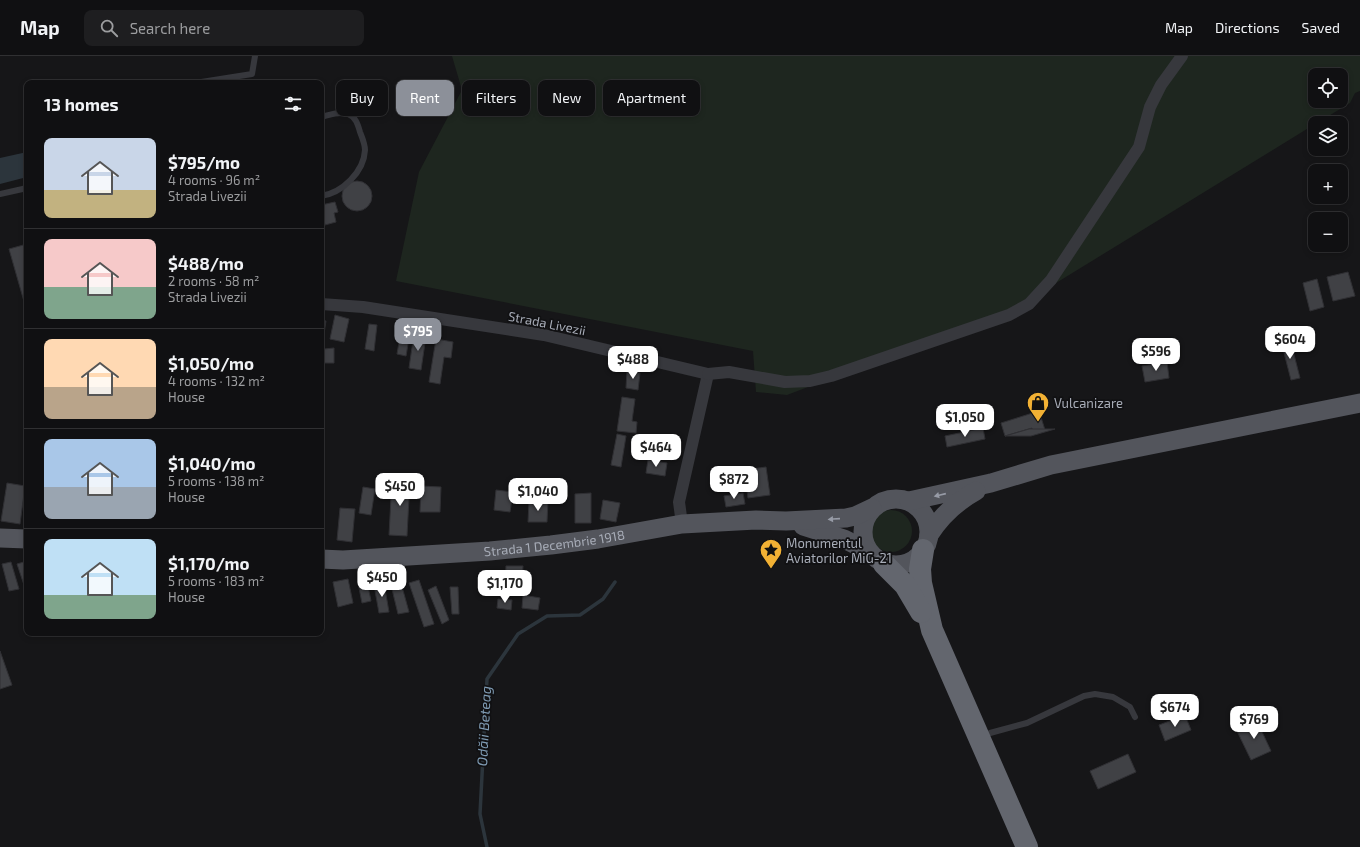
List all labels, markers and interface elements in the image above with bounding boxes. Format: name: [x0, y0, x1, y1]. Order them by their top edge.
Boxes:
search box: [84, 10, 364, 46]
text: Map: [20, 16, 60, 39]
icon: search: [98, 17, 120, 39]
text: Search here: [130, 19, 210, 37]
text: Map: [1165, 19, 1193, 36]
text: Directions: [1215, 19, 1280, 36]
text: Saved: [1302, 19, 1340, 36]
map controls: [1308, 68, 1348, 252]
button: locate: [1308, 68, 1348, 108]
chip: Buy: [336, 80, 388, 116]
chip: Rent: [396, 80, 454, 116]
chip: Filters: [462, 80, 530, 116]
chip: New: [538, 80, 595, 116]
chip: Apartment: [603, 80, 700, 116]
icon: filters: [282, 93, 304, 115]
text: 13 homes: [44, 94, 119, 114]
button: layers: [1308, 116, 1348, 156]
text: $795/mo: [168, 152, 240, 172]
icon: home: [76, 154, 124, 202]
button: +: [1308, 164, 1348, 204]
text: 4 rooms · 96 m²: [168, 172, 260, 188]
text: Strada Livezii: [168, 188, 247, 204]
button: −: [1308, 212, 1348, 252]
text: $488/mo: [168, 253, 244, 273]
icon: home: [76, 255, 124, 303]
text: 2 rooms · 58 m²: [168, 273, 259, 289]
text: Strada Livezii: [168, 289, 247, 305]
street label: Strada Livezii: [507, 308, 587, 338]
pin: $795: [394, 318, 442, 352]
text: $795: [403, 323, 433, 339]
pin: $604: [1266, 326, 1314, 360]
text: $604: [1274, 331, 1306, 347]
pin: $596: [1132, 338, 1180, 372]
text: $596: [1141, 343, 1171, 359]
pin: $488: [609, 346, 657, 380]
text: $488: [617, 351, 649, 367]
text: $1,050/mo: [168, 353, 254, 373]
icon: home: [76, 355, 124, 403]
text: 4 rooms · 132 m²: [168, 373, 265, 389]
text: House: [168, 389, 205, 405]
shop icon: Vulcanizare: [1025, 390, 1051, 423]
place label: Vulcanizare: [1054, 395, 1123, 411]
pin: $1,050: [932, 404, 998, 438]
text: $1,050: [945, 409, 985, 425]
pin: $464: [632, 434, 680, 468]
text: $464: [640, 439, 672, 455]
text: $1,040/mo: [168, 453, 255, 473]
icon: home: [76, 455, 124, 503]
pin: $872: [710, 466, 758, 500]
text: $872: [719, 471, 749, 487]
text: 5 rooms · 138 m²: [168, 473, 265, 489]
pin: $450: [376, 473, 424, 507]
text: $450: [384, 478, 416, 494]
pin: $1,040: [505, 478, 571, 512]
text: $1,040: [518, 483, 559, 499]
text: House: [168, 489, 205, 505]
one-way arrow: [933, 492, 946, 498]
one-way arrow: [828, 515, 840, 522]
street label: Strada 1 Decembrie 1918: [483, 526, 626, 559]
place label: Monumentul Aviatorilor MiG-21: [786, 535, 892, 566]
place icon: Monumentul Aviatorilor MiG-21: [758, 537, 784, 570]
text: $1,170/mo: [168, 553, 249, 573]
icon: home: [76, 555, 124, 603]
pin: $450: [358, 564, 406, 598]
text: $450: [366, 569, 398, 585]
pin: $1,170: [472, 570, 538, 604]
text: 5 rooms · 183 m²: [168, 573, 265, 589]
text: $1,170: [487, 575, 523, 591]
text: House: [168, 589, 205, 605]
water label: Odăii Beteag: [473, 685, 494, 767]
pin: $674: [1151, 694, 1199, 728]
text: $674: [1160, 699, 1190, 715]
pin: $769: [1230, 706, 1278, 740]
text: $769: [1239, 711, 1269, 727]

